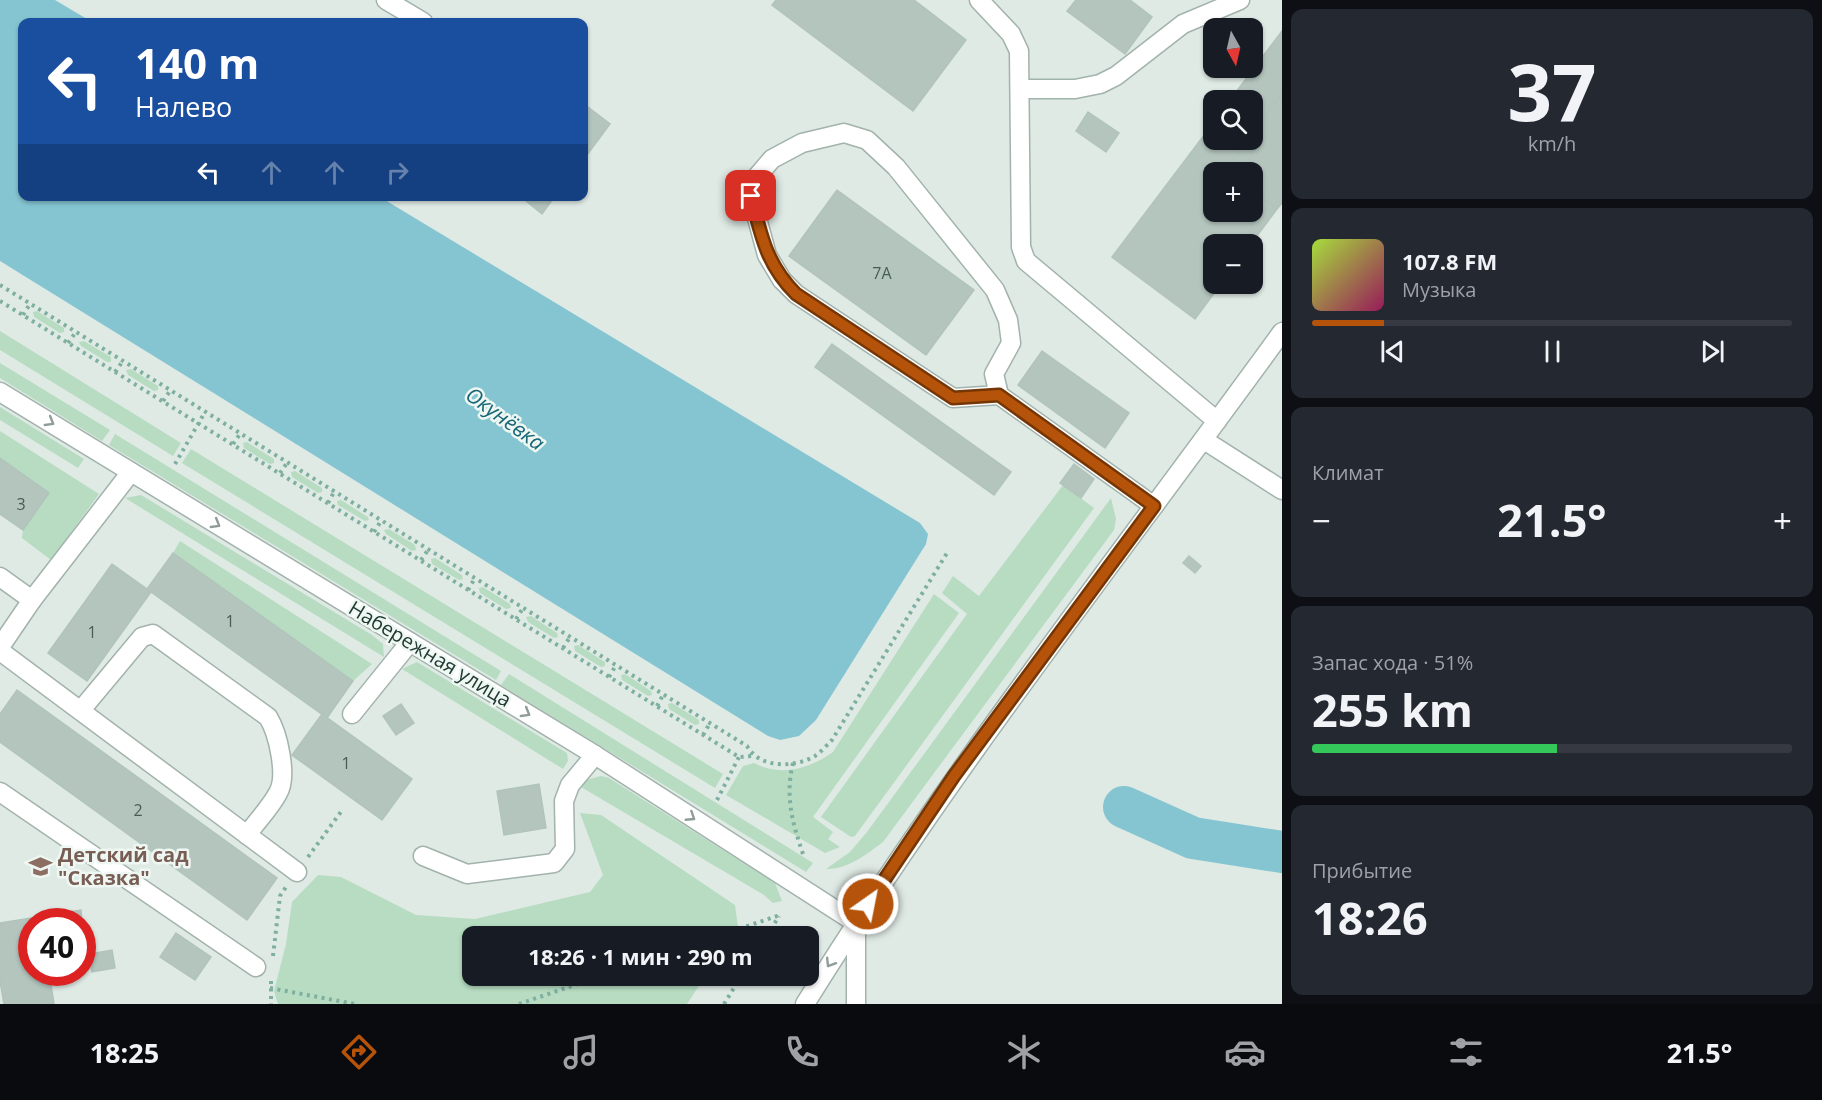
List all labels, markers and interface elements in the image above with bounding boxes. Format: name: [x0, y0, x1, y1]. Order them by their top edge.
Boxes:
north arrow: [1203, 18, 1263, 78]
map controls: [1203, 18, 1263, 294]
text: 140 m: [135, 34, 259, 91]
text: 37: [1507, 38, 1597, 144]
icon: left: [36, 42, 114, 120]
text: Налево: [135, 88, 232, 125]
button: search: [1203, 90, 1263, 150]
text: km/h: [1528, 130, 1576, 157]
icon: left: [192, 156, 225, 189]
icon: ahead: [255, 156, 288, 189]
icon: ahead: [318, 156, 351, 189]
icon: right: [381, 156, 414, 189]
button: +: [1203, 162, 1263, 222]
pin: [725, 170, 776, 221]
icon: arrive: [734, 179, 767, 212]
button: −: [1203, 234, 1263, 294]
text: 107.8 FM: [1402, 246, 1497, 276]
house number: 7А: [872, 262, 893, 284]
text: Музыка: [1402, 276, 1476, 303]
icon: previous: [1376, 335, 1409, 368]
icon: pause: [1536, 335, 1569, 368]
icon: next: [1696, 335, 1729, 368]
water label: Окунёвка: [461, 380, 551, 456]
one-way arrow: [44, 415, 54, 427]
text: Климат: [1312, 459, 1384, 486]
text: 21.5°: [1497, 489, 1607, 550]
house number: 3: [16, 493, 26, 515]
text: −: [1312, 498, 1331, 543]
text: +: [1773, 498, 1792, 543]
one-way arrow: [210, 516, 220, 528]
street label: Набережная улица: [344, 594, 516, 713]
house number: 1: [225, 610, 235, 632]
house number: 1: [87, 621, 97, 643]
text: Запас хода · 51%: [1312, 649, 1473, 676]
text: 255 km: [1312, 679, 1473, 740]
one-way arrow: [520, 705, 530, 717]
house number: 1: [341, 752, 351, 774]
house number: 2: [133, 799, 143, 821]
one-way arrow: [685, 809, 696, 820]
place label: Детский сад "Сказка": [58, 841, 188, 891]
school or university icon: Детский сад "Сказка": [27, 853, 53, 879]
text: Прибытие: [1312, 857, 1412, 884]
position arrow: [836, 872, 900, 936]
text: 18:26: [1312, 887, 1428, 948]
speed limit sign: 40: [18, 908, 96, 986]
text: 18:26 · 1 мин · 290 m: [528, 941, 753, 971]
one-way arrow: [826, 957, 838, 967]
icon: directions: [338, 1031, 380, 1073]
icon: music: [560, 1031, 602, 1073]
icon: phone: [781, 1031, 823, 1073]
icon: climate: [1003, 1031, 1045, 1073]
icon: car: [1224, 1031, 1266, 1073]
icon: filters: [1445, 1031, 1487, 1073]
text: 18:25: [90, 1034, 159, 1071]
text: 21.5°: [1667, 1034, 1732, 1071]

